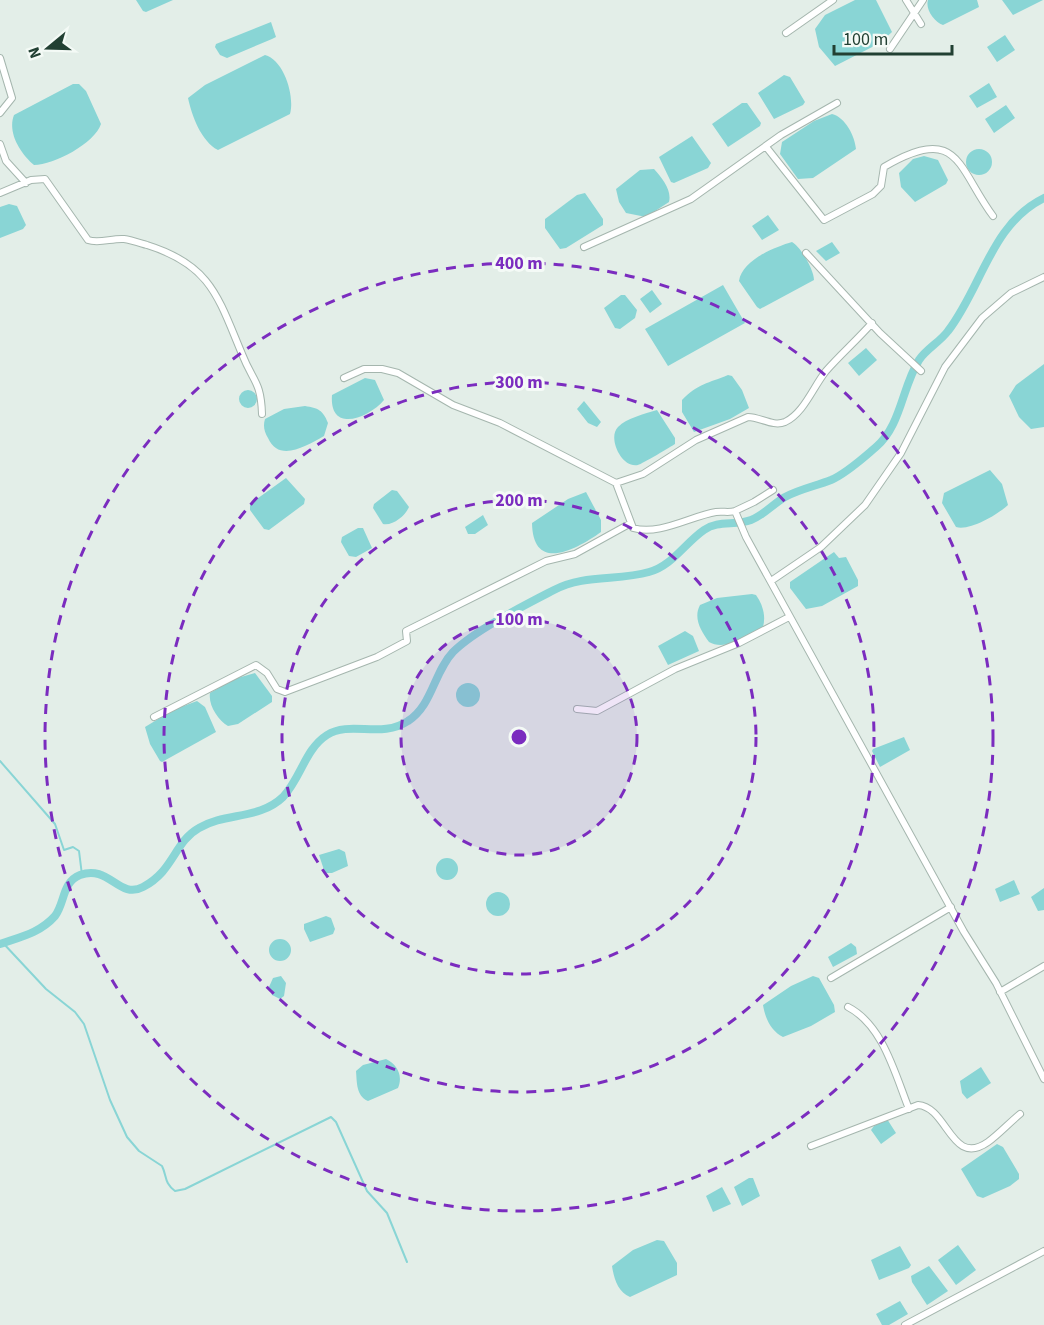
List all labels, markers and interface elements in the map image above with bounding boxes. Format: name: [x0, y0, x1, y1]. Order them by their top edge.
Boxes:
north arrow: [18, 18, 78, 78]
scale bar: [834, 18, 952, 56]
text: 100 m: [843, 27, 888, 52]
text: N: [23, 44, 47, 61]
text: 400 m: [495, 251, 543, 276]
text: 300 m: [495, 370, 543, 395]
text: 200 m: [495, 488, 543, 513]
text: 100 m: [495, 607, 543, 632]
centre of rings: [509, 727, 529, 747]

